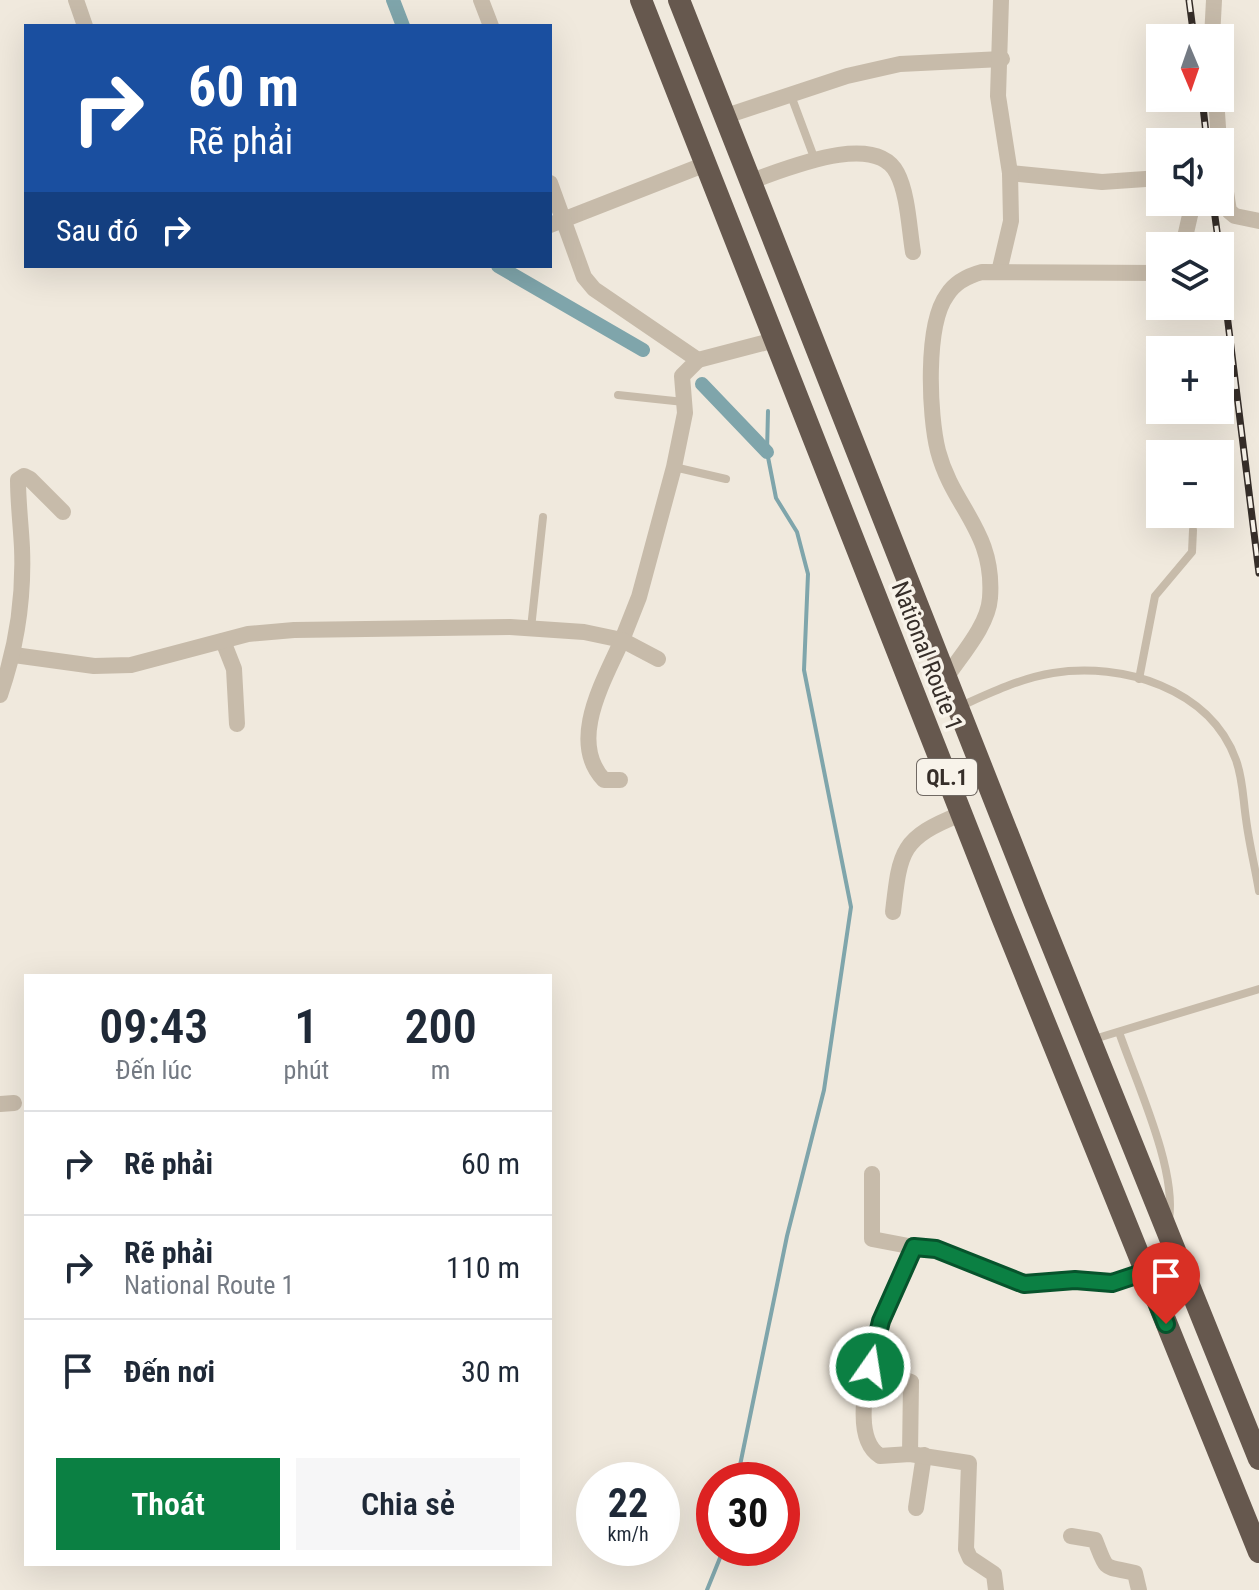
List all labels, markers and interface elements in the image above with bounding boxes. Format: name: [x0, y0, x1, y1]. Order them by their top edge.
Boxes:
north arrow: [1146, 24, 1234, 112]
map controls: [1146, 24, 1234, 528]
text: 60 m: [188, 54, 299, 120]
icon: right: [56, 56, 160, 160]
text: Rẽ phải: [188, 121, 293, 163]
button: sound: [1146, 128, 1234, 216]
icon: right: [154, 208, 198, 252]
text: Sau đó: [56, 213, 138, 248]
button: layers: [1146, 232, 1234, 320]
button: +: [1146, 336, 1234, 424]
button: −: [1146, 440, 1234, 528]
street label: National Route 1: [886, 578, 968, 734]
road number: QL.1: [917, 759, 977, 795]
text: 09:43: [99, 998, 208, 1055]
text: 1: [294, 998, 318, 1055]
text: 200: [404, 998, 477, 1055]
text: Đến lúc: [116, 1055, 192, 1085]
text: phút: [284, 1055, 329, 1085]
text: m: [431, 1055, 450, 1085]
icon: right: [56, 1141, 100, 1185]
text: Rẽ phải: [124, 1146, 213, 1181]
text: 60 m: [461, 1146, 520, 1181]
text: Rẽ phải: [124, 1235, 213, 1270]
pin: [1132, 1242, 1200, 1324]
icon: right: [56, 1245, 100, 1289]
text: 110 m: [446, 1250, 520, 1285]
icon: arrive: [1144, 1254, 1188, 1298]
text: National Route 1: [124, 1270, 294, 1300]
position arrow: [828, 1325, 912, 1409]
icon: arrive: [56, 1349, 100, 1393]
text: Đến nơi: [124, 1354, 215, 1389]
text: 30 m: [461, 1354, 520, 1389]
button: Thoát: [56, 1458, 280, 1550]
button: Chia sẻ: [296, 1458, 520, 1550]
speed limit sign: 30: [696, 1462, 800, 1566]
text: 22: [608, 1480, 648, 1527]
text: km/h: [607, 1522, 649, 1546]

